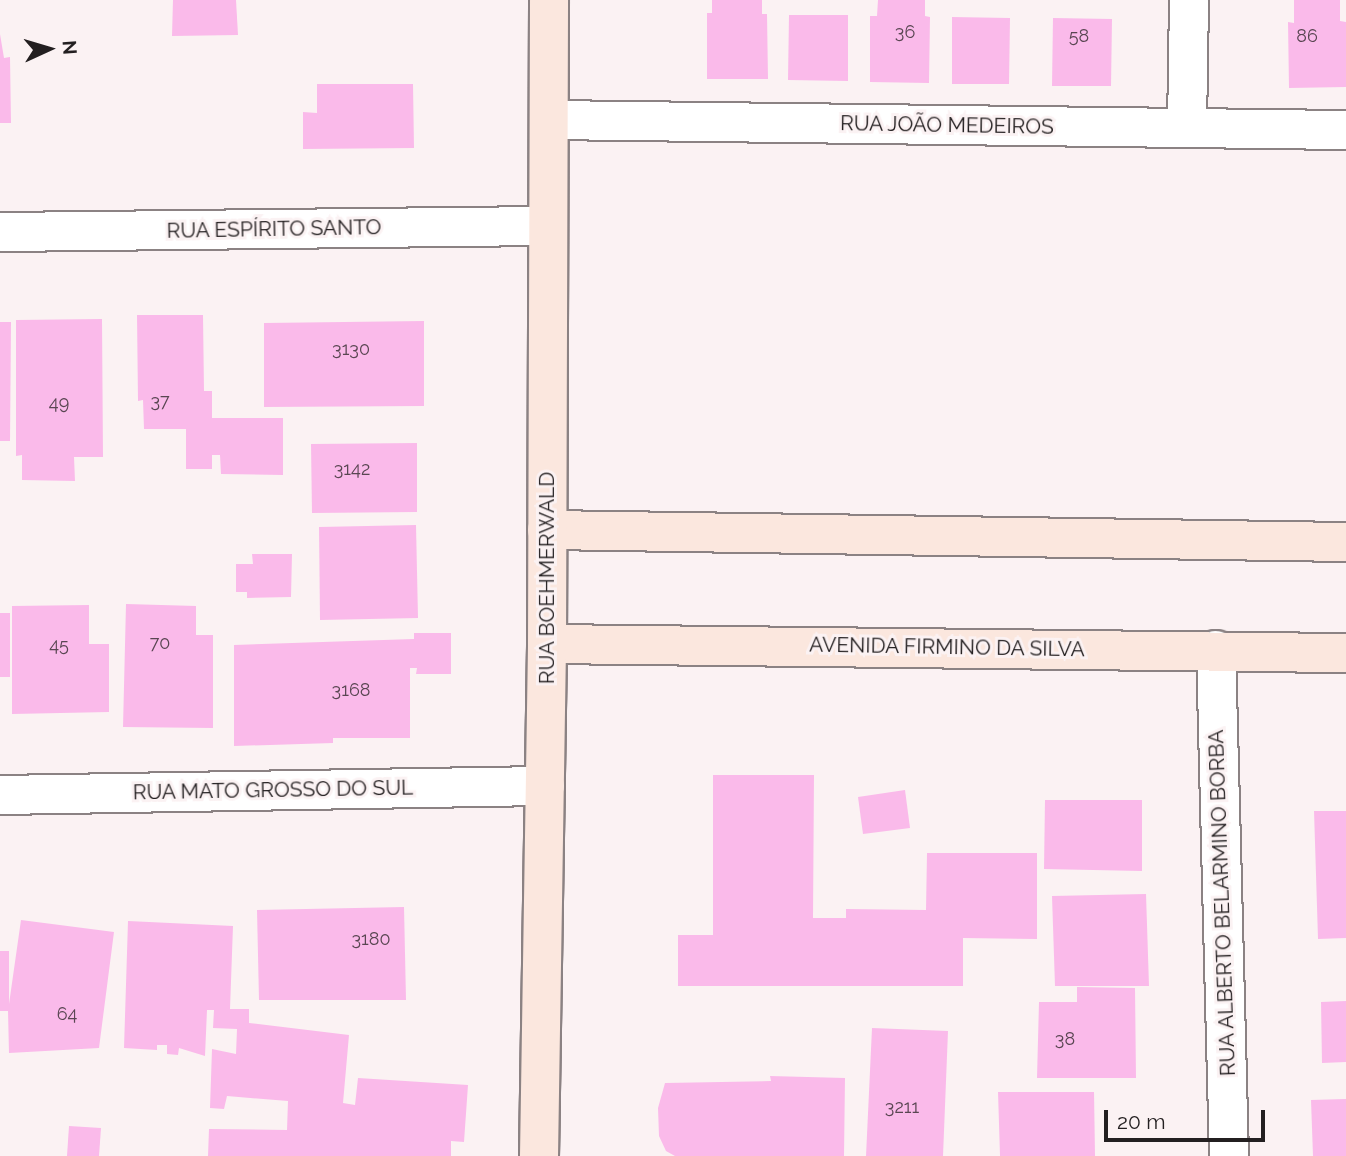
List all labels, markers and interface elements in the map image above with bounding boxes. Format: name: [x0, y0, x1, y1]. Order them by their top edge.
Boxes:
north arrow: [14, 14, 84, 84]
house number: 36: [895, 21, 915, 43]
house number: 58: [1069, 25, 1089, 47]
house number: 86: [1296, 25, 1318, 47]
text: N: [58, 40, 81, 56]
street label: RUA JOÃO MEDEIROS: [839, 111, 1055, 139]
street label: RUA ESPÍRITO SANTO: [166, 215, 382, 243]
house number: 3130: [332, 338, 370, 360]
house number: 37: [150, 390, 170, 412]
house number: 49: [49, 392, 69, 414]
house number: 3142: [334, 458, 370, 480]
street label: RUA BOEHMERWALD: [534, 471, 560, 685]
house number: 70: [150, 632, 170, 654]
street label: AVENIDA FIRMINO DA SILVA: [808, 632, 1086, 662]
house number: 45: [49, 634, 69, 656]
house number: 3168: [332, 679, 370, 701]
street label: RUA ALBERTO BELARMINO BORBA: [1203, 729, 1241, 1077]
street label: RUA MATO GROSSO DO SUL: [132, 775, 414, 805]
house number: 3180: [351, 928, 391, 950]
house number: 64: [57, 1003, 77, 1025]
house number: 38: [1055, 1028, 1075, 1050]
house number: 3211: [885, 1096, 919, 1118]
scale bar: [1108, 1096, 1269, 1140]
text: 20 m: [1117, 1109, 1165, 1134]

